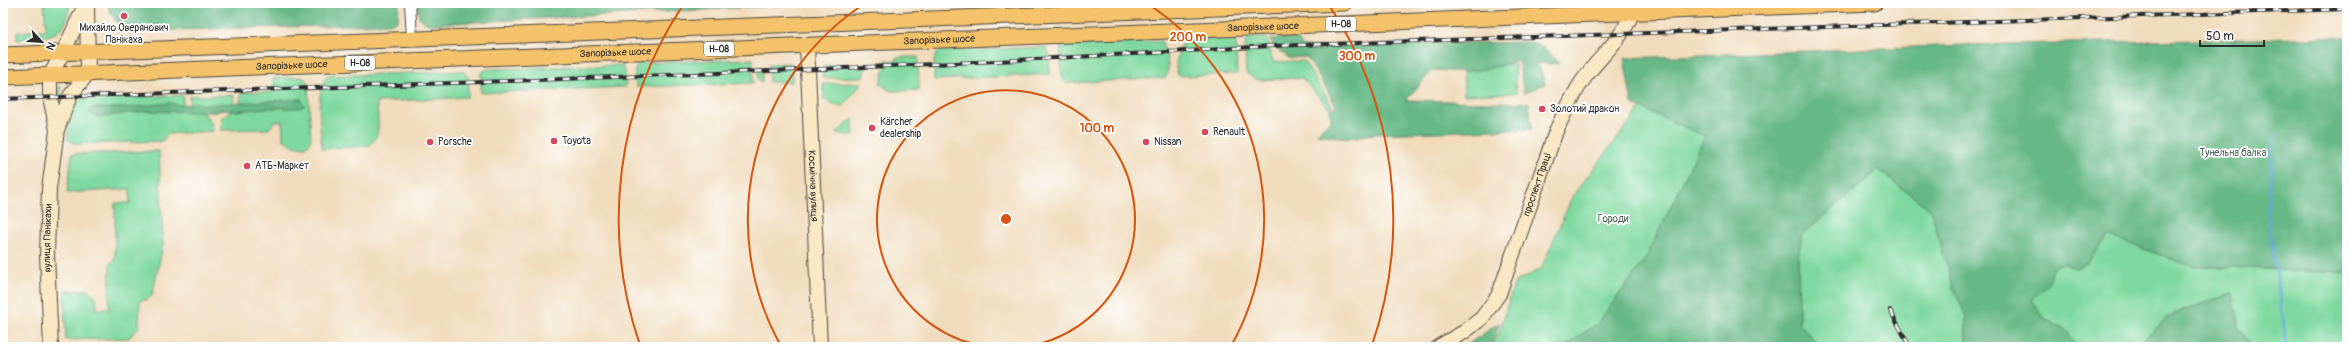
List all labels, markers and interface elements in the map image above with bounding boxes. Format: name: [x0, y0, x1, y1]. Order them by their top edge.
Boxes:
marker: Михайло Оверянович Панікаха: [119, 11, 129, 21]
road number: Н-08: [1326, 17, 1356, 31]
street label: Запорізьке шосе: [1227, 20, 1299, 35]
north arrow: [22, 22, 62, 62]
place label: Михайло Оверянович Панікаха: [79, 22, 169, 46]
scale bar: [2200, 22, 2264, 48]
text: 50 m: [2206, 29, 2234, 44]
text: 200 m: [1170, 30, 1207, 45]
street label: Запорізьке шосе: [903, 33, 975, 47]
text: N: [43, 40, 58, 53]
road number: Н-08: [704, 42, 734, 56]
street label: Запорізьке шосе: [579, 45, 652, 60]
text: 300 m: [1339, 49, 1376, 64]
road number: Н-08: [345, 56, 375, 70]
street label: Запорізьке шосе: [256, 58, 328, 73]
place label: Золотий дракон: [1550, 103, 1619, 115]
marker: Золотий дракон: [1537, 104, 1547, 114]
place label: Kärcher dealership: [880, 116, 922, 140]
text: 100 m: [1080, 121, 1115, 136]
marker: Kärcher dealership: [867, 123, 877, 133]
place label: Renault: [1213, 126, 1246, 138]
marker: Renault: [1200, 127, 1210, 137]
place label: Toyota: [562, 135, 591, 147]
place label: Porsche: [438, 136, 472, 148]
marker: Toyota: [549, 136, 559, 146]
place label: Nissan: [1154, 136, 1182, 148]
marker: Porsche: [425, 137, 435, 147]
marker: Nissan: [1141, 137, 1151, 147]
park label: Тунельна балка: [2200, 147, 2267, 159]
street label: Космічна вулиця: [806, 150, 821, 222]
street label: проспект Праці: [1521, 151, 1554, 218]
place label: АТБ-Маркет: [255, 160, 309, 172]
marker: АТБ-Маркет: [242, 161, 252, 171]
street label: вулиця Панікахи: [41, 203, 55, 273]
centre of rings: [999, 212, 1013, 226]
park label: Городи: [1598, 213, 1629, 225]

